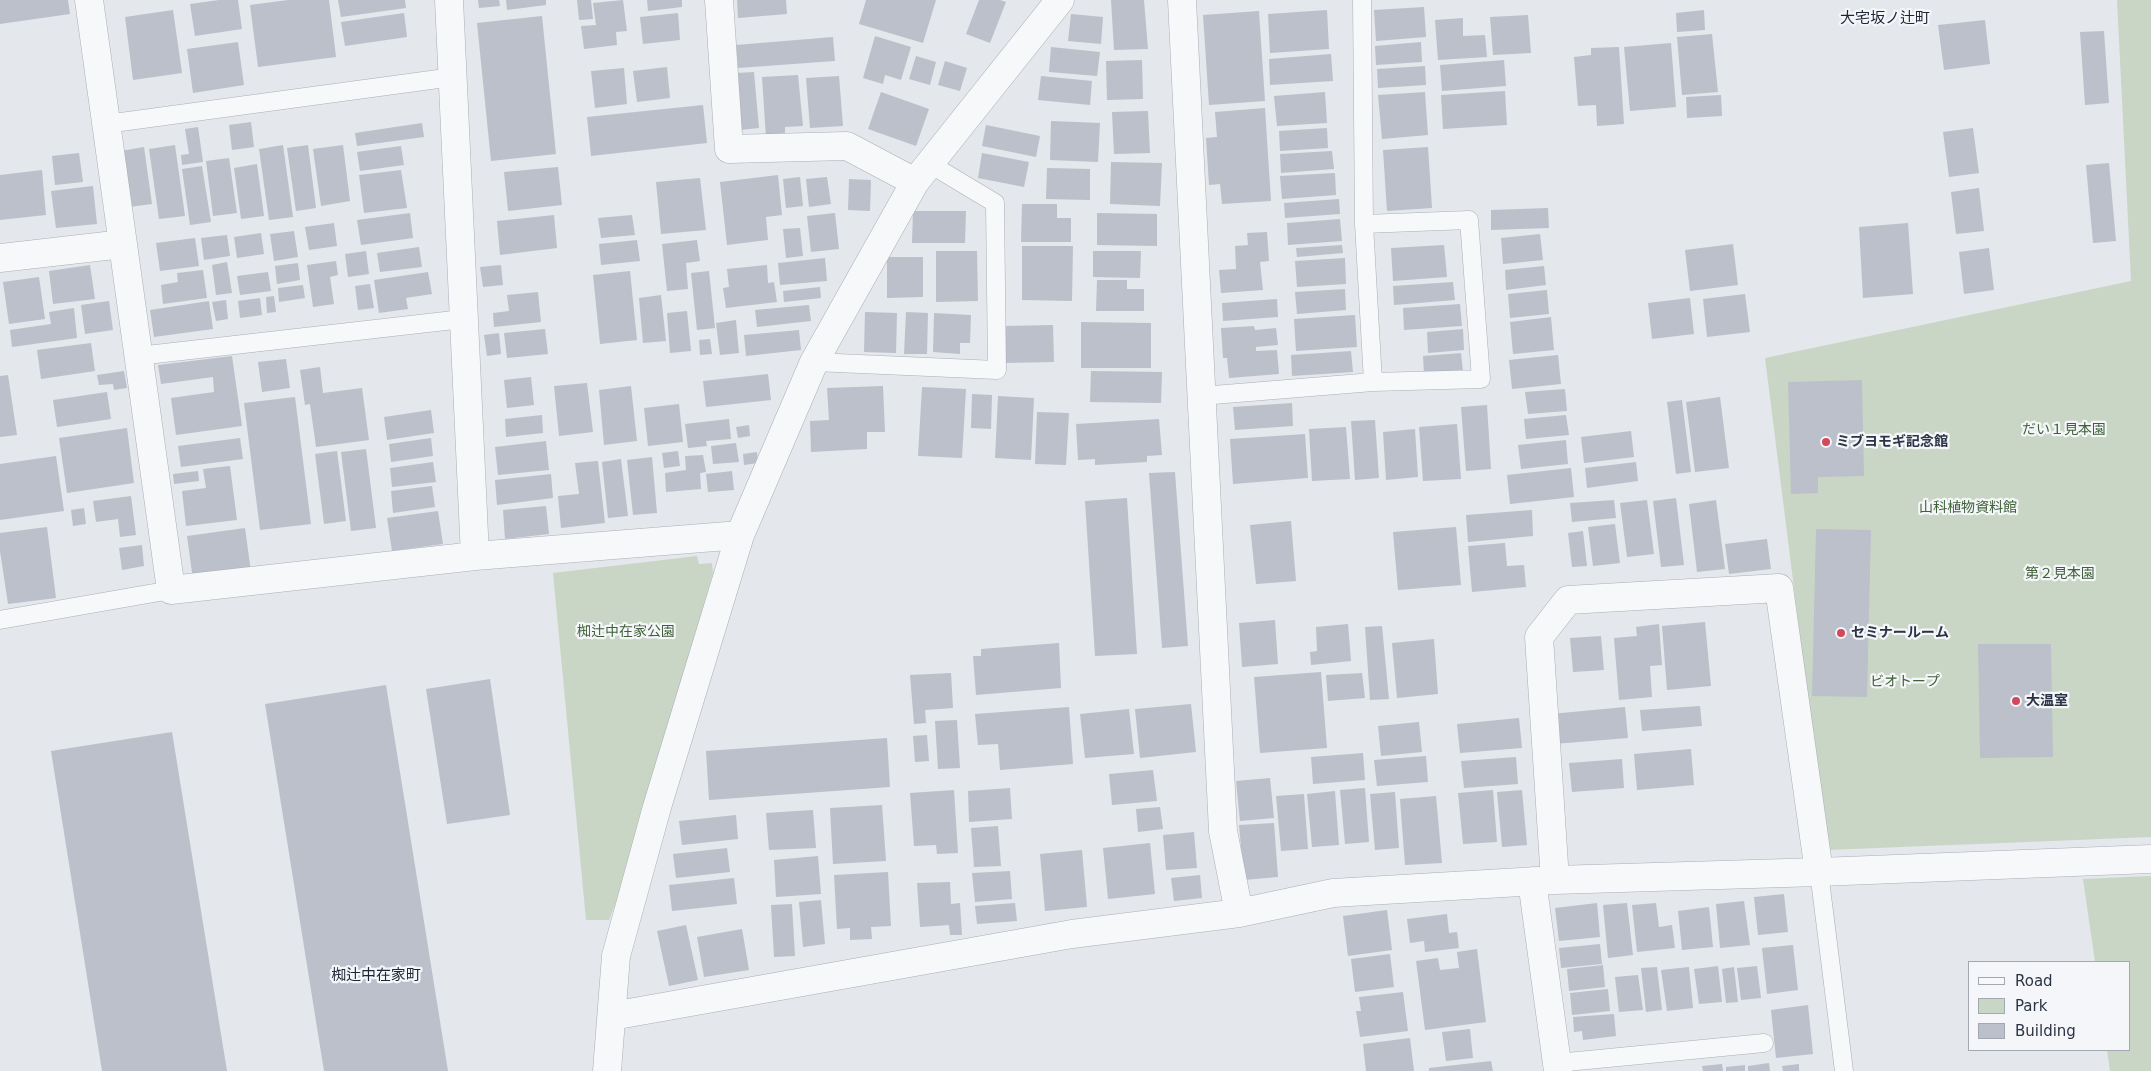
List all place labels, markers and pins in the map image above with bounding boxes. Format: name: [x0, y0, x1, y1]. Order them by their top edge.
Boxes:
place label: ミブヨモギ記念館: [1836, 434, 1948, 450]
marker: ミブヨモギ記念館: [1820, 436, 1832, 448]
place label: セミナールーム: [1851, 625, 1949, 641]
marker: セミナールーム: [1835, 627, 1847, 639]
place label: 大温室: [2026, 693, 2068, 709]
marker: 大温室: [2010, 695, 2022, 707]

